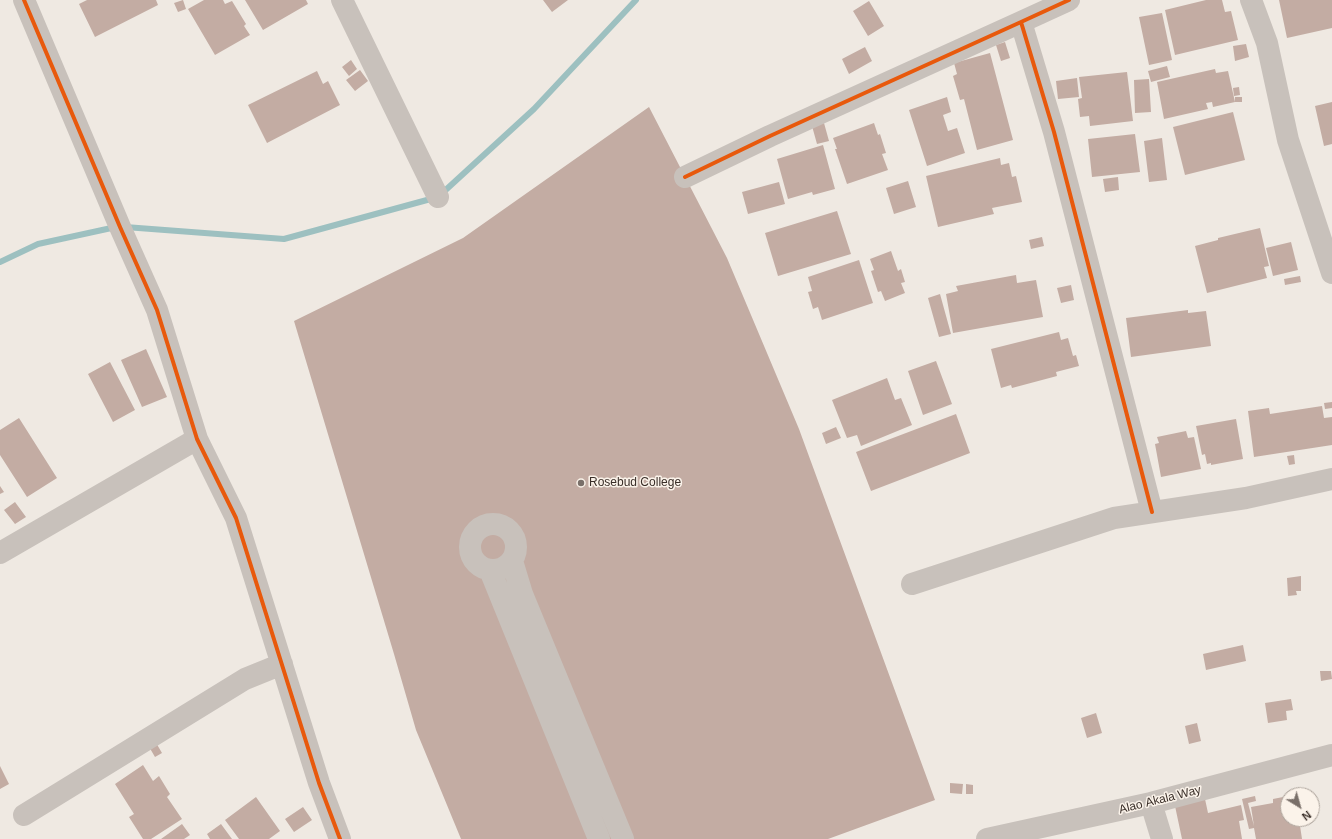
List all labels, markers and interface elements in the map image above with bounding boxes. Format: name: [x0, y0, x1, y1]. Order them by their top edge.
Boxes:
place label: Rosebud College: [589, 476, 681, 490]
marker: Rosebud College: [576, 478, 586, 488]
street label: Alao Akala Way: [1117, 783, 1203, 817]
north arrow: [1280, 787, 1320, 827]
text: N: [1300, 809, 1313, 823]

